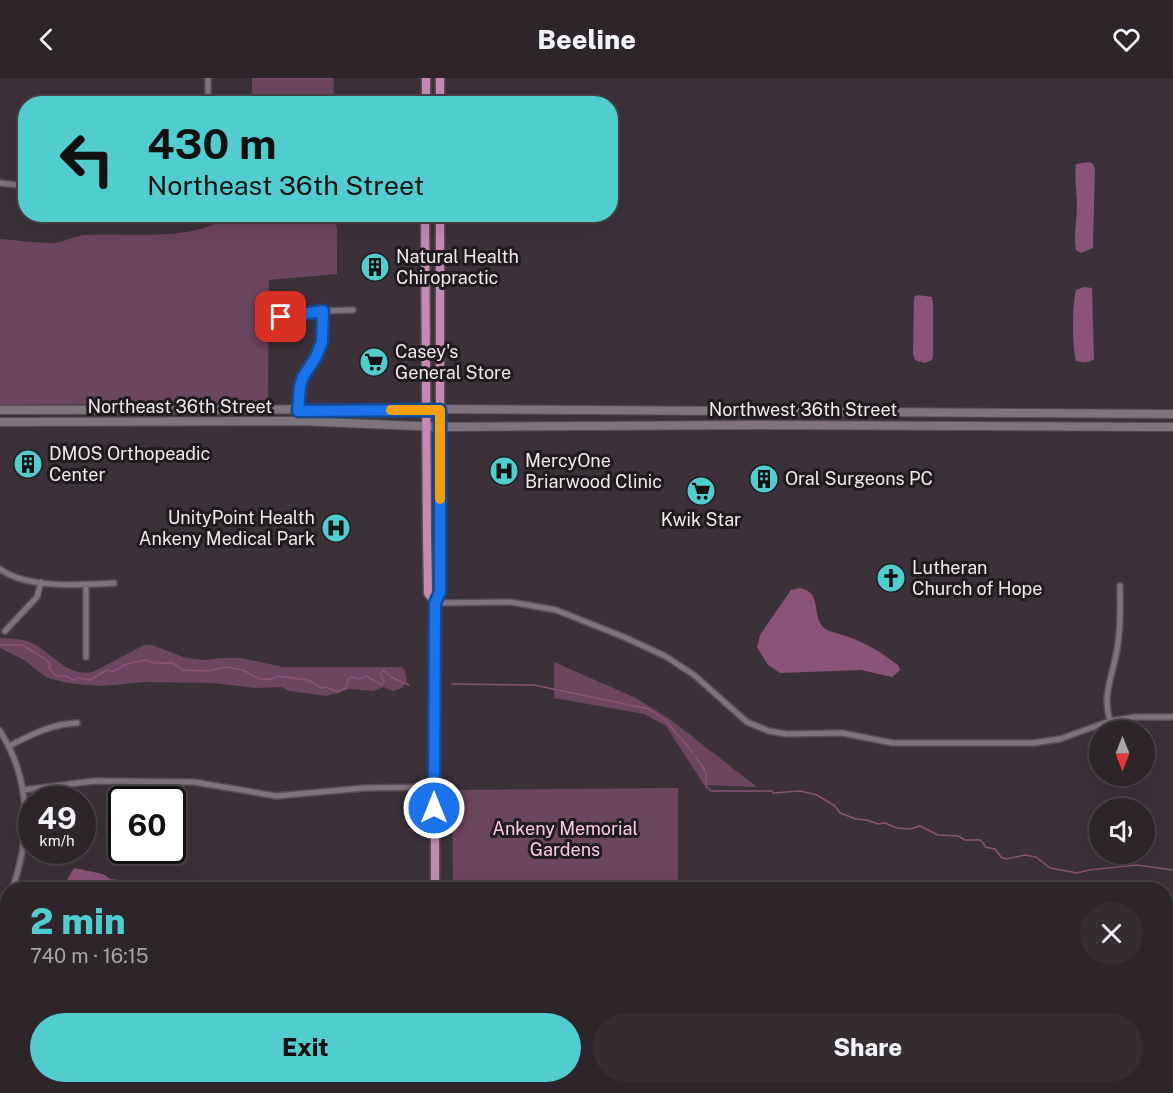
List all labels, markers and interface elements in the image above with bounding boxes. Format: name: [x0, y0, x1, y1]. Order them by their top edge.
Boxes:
icon: back: [30, 23, 63, 56]
text: Beeline: [537, 23, 636, 55]
icon: heart: [1110, 23, 1143, 56]
text: 430 m: [147, 119, 277, 168]
icon: left: [48, 120, 126, 198]
text: Northeast 36th Street: [147, 169, 424, 201]
place label: Natural Health Chiropractic: [396, 246, 519, 288]
building icon: Natural Health Chiropractic: [359, 251, 391, 283]
pin: [255, 291, 306, 342]
icon: arrive: [264, 300, 297, 333]
place label: Casey's General Store: [395, 341, 511, 383]
supermarket icon: Casey's General Store: [358, 346, 390, 378]
street label: Northeast 36th Street: [88, 396, 272, 417]
street label: Northwest 36th Street: [709, 399, 897, 420]
place label: DMOS Orthopeadic Center: [49, 443, 210, 485]
building icon: DMOS Orthopeadic Center: [12, 448, 44, 480]
place label: MercyOne Briarwood Clinic: [525, 450, 662, 492]
hospital icon: MercyOne Briarwood Clinic: [488, 455, 520, 487]
building icon: Oral Surgeons PC: [748, 463, 780, 495]
place label: Oral Surgeons PC: [785, 468, 933, 489]
supermarket icon: Kwik Star: [685, 475, 717, 507]
place label: UnityPoint Health Ankeny Medical Park: [139, 507, 315, 549]
place label: Kwik Star: [661, 509, 741, 530]
hospital icon: UnityPoint Health Ankeny Medical Park: [320, 512, 352, 544]
place label: Lutheran Church of Hope: [912, 557, 1043, 599]
church icon: Lutheran Church of Hope: [875, 562, 907, 594]
north arrow: [1089, 720, 1155, 786]
map controls: [1089, 720, 1155, 864]
position arrow: [402, 776, 466, 840]
speed limit sign: 60: [108, 786, 186, 864]
button: sound: [1089, 798, 1155, 864]
text: 49: [37, 800, 77, 836]
park label: Ankeny Memorial Gardens: [492, 818, 638, 860]
text: km/h: [39, 832, 75, 849]
text: 2 min: [30, 900, 126, 942]
button: close: [1080, 902, 1143, 965]
text: 740 m · 16:15: [30, 944, 149, 968]
button: Exit: [30, 1013, 581, 1082]
button: Share: [593, 1013, 1143, 1082]

